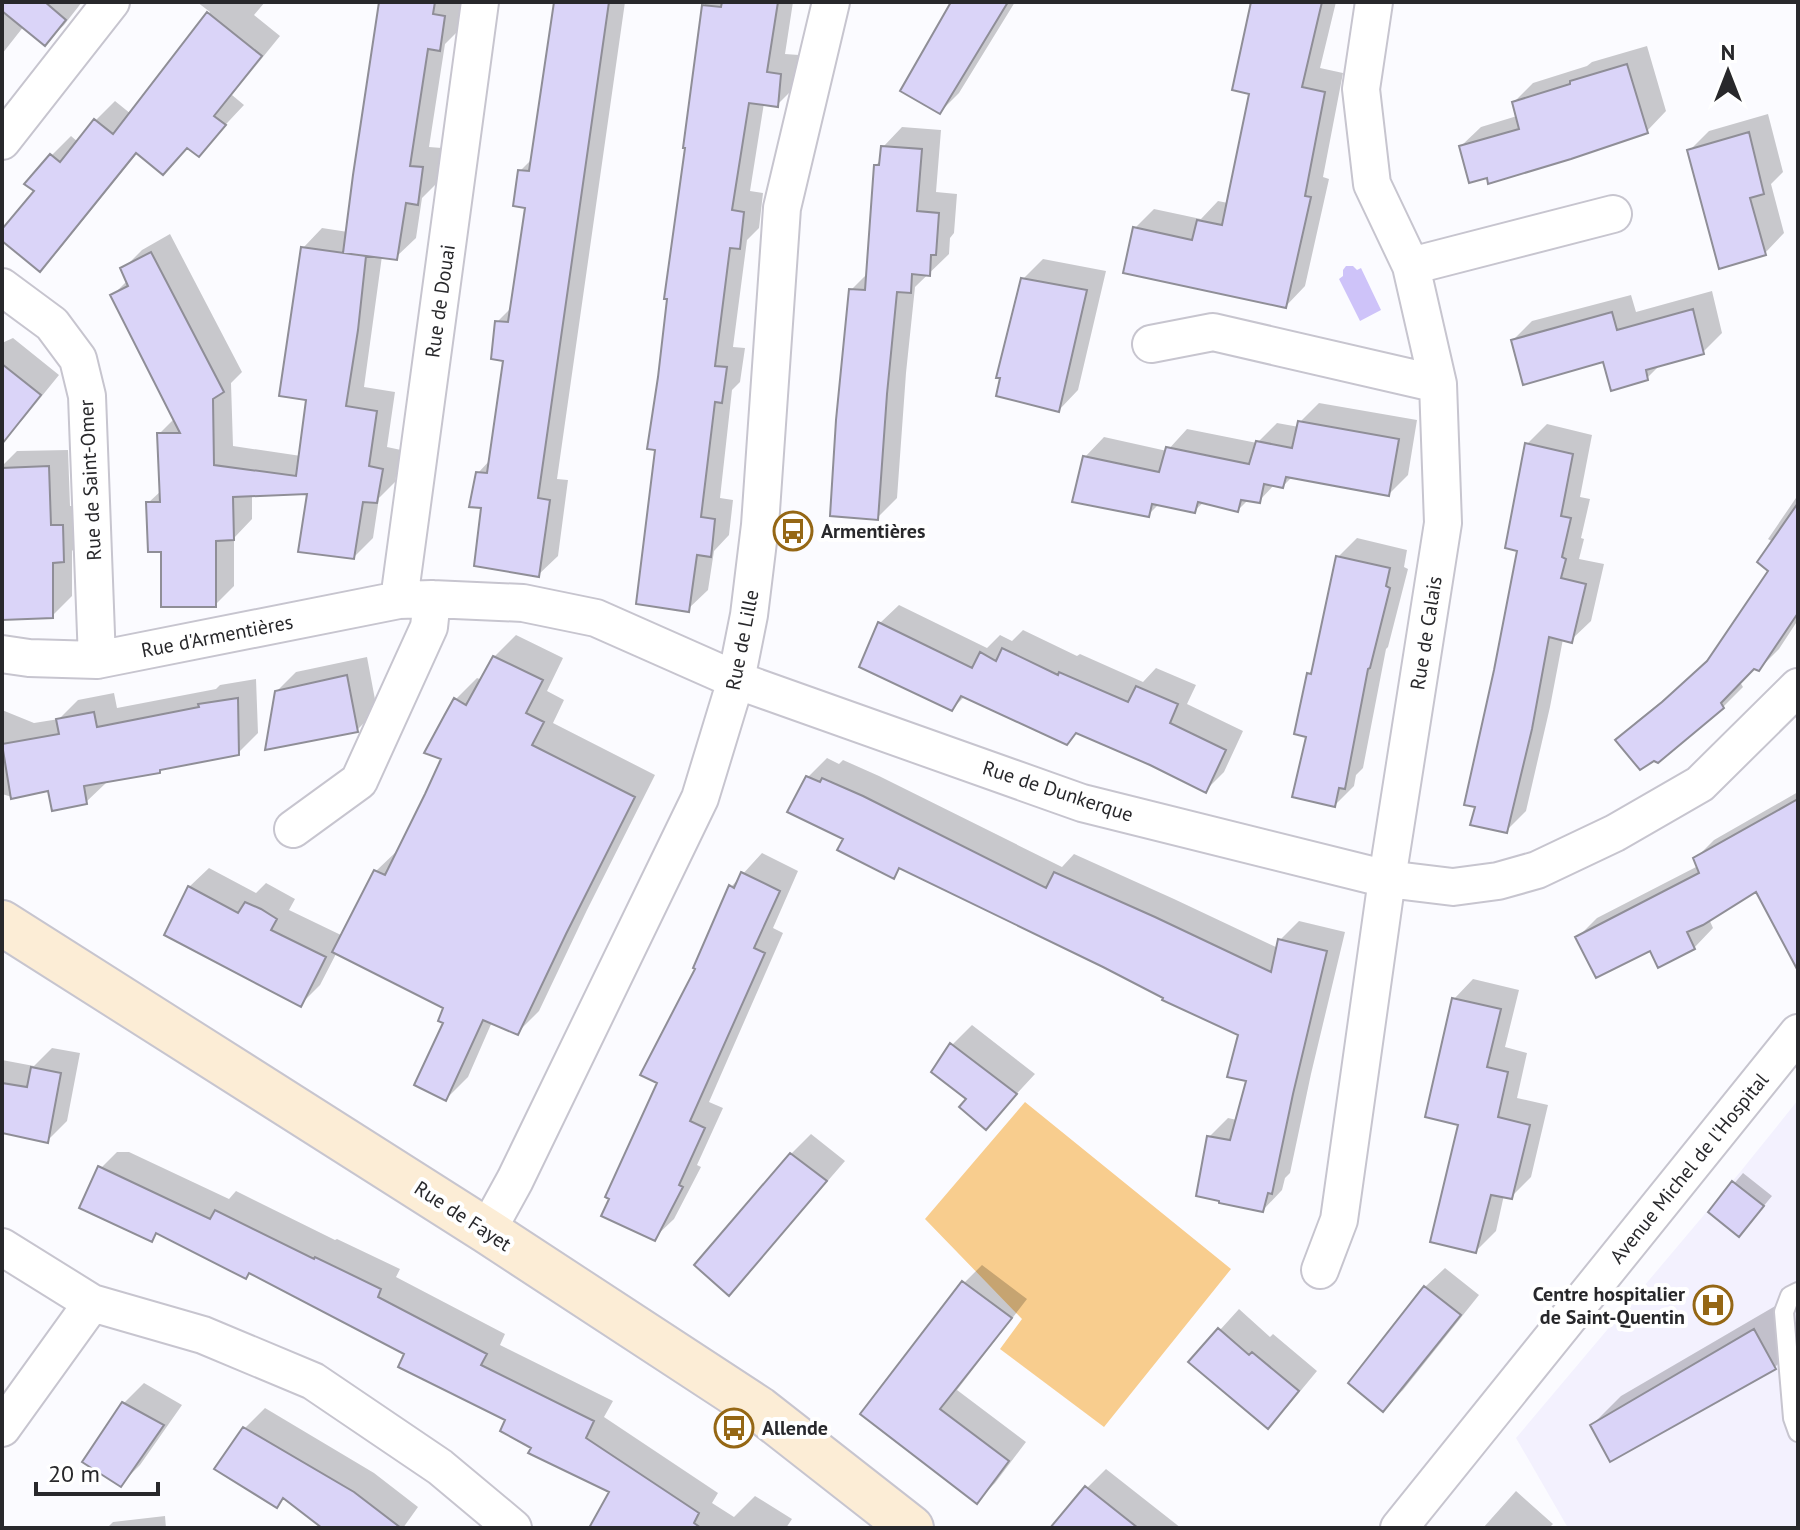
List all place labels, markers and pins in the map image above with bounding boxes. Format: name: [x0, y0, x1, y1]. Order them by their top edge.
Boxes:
bus stop icon: Armentières: [772, 510, 814, 552]
place label: Armentières: [821, 518, 925, 544]
place label: Centre hospitalier de Saint-Quentin: [1533, 1281, 1685, 1330]
hospital icon: Centre hospitalier de Saint-Quentin: [1692, 1284, 1734, 1326]
bus stop icon: Allende: [713, 1407, 755, 1449]
place label: Allende: [762, 1415, 828, 1441]

